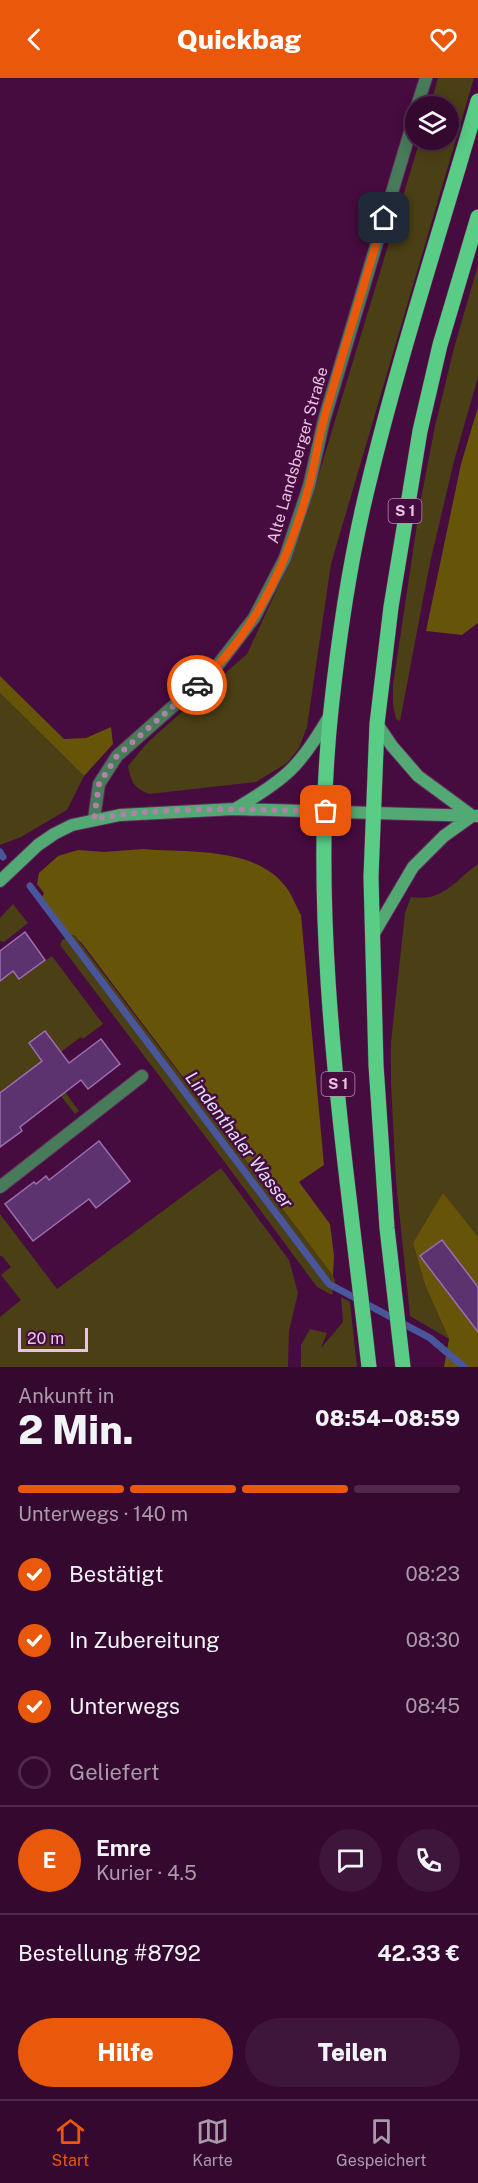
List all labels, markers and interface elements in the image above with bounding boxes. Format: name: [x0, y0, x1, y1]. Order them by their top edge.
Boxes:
icon: back: [18, 23, 51, 56]
text: Quickbag: [177, 23, 301, 55]
icon: heart: [427, 23, 460, 56]
map controls: [405, 96, 459, 150]
button: layers: [405, 96, 459, 150]
pin: [358, 192, 409, 243]
icon: home: [367, 201, 400, 234]
street label: Alte Landsberger Straße: [263, 365, 332, 546]
road number: S 1: [388, 499, 422, 523]
courier: [167, 655, 227, 715]
icon: car: [181, 669, 214, 702]
pin: [300, 785, 351, 836]
icon: bag: [309, 794, 342, 827]
water label: Lindenthaler Wasser: [181, 1067, 298, 1212]
road number: S 1: [322, 1072, 354, 1096]
scale bar: [18, 1325, 88, 1352]
text: 20 m: [27, 1329, 64, 1348]
text: Ankunft in: [18, 1384, 114, 1408]
text: 08:54–08:59: [315, 1405, 460, 1431]
text: 2 Min.: [18, 1407, 134, 1453]
text: Unterwegs · 140 m: [18, 1502, 188, 1526]
icon: check: [18, 1558, 51, 1591]
text: Bestätigt: [69, 1561, 164, 1587]
text: 08:23: [406, 1562, 460, 1586]
icon: check: [18, 1624, 51, 1657]
text: In Zubereitung: [69, 1627, 220, 1653]
text: 08:30: [406, 1628, 460, 1652]
icon: check: [18, 1690, 51, 1723]
text: Unterwegs: [69, 1693, 180, 1719]
text: 08:45: [405, 1694, 460, 1718]
text: Geliefert: [69, 1759, 159, 1785]
button: chat: [319, 1829, 382, 1892]
button: phone: [397, 1829, 460, 1892]
text: Emre: [96, 1835, 151, 1861]
text: E: [43, 1847, 56, 1873]
text: Kurier · 4.5: [96, 1861, 197, 1885]
text: Bestellung #8792: [18, 1940, 201, 1966]
text: 42.33 €: [377, 1940, 460, 1966]
button: Hilfe: [18, 2018, 233, 2087]
button: Teilen: [245, 2018, 460, 2087]
tab: Start: [52, 2115, 89, 2170]
tab: Karte: [192, 2115, 233, 2170]
tab: Gespeichert: [336, 2115, 426, 2170]

